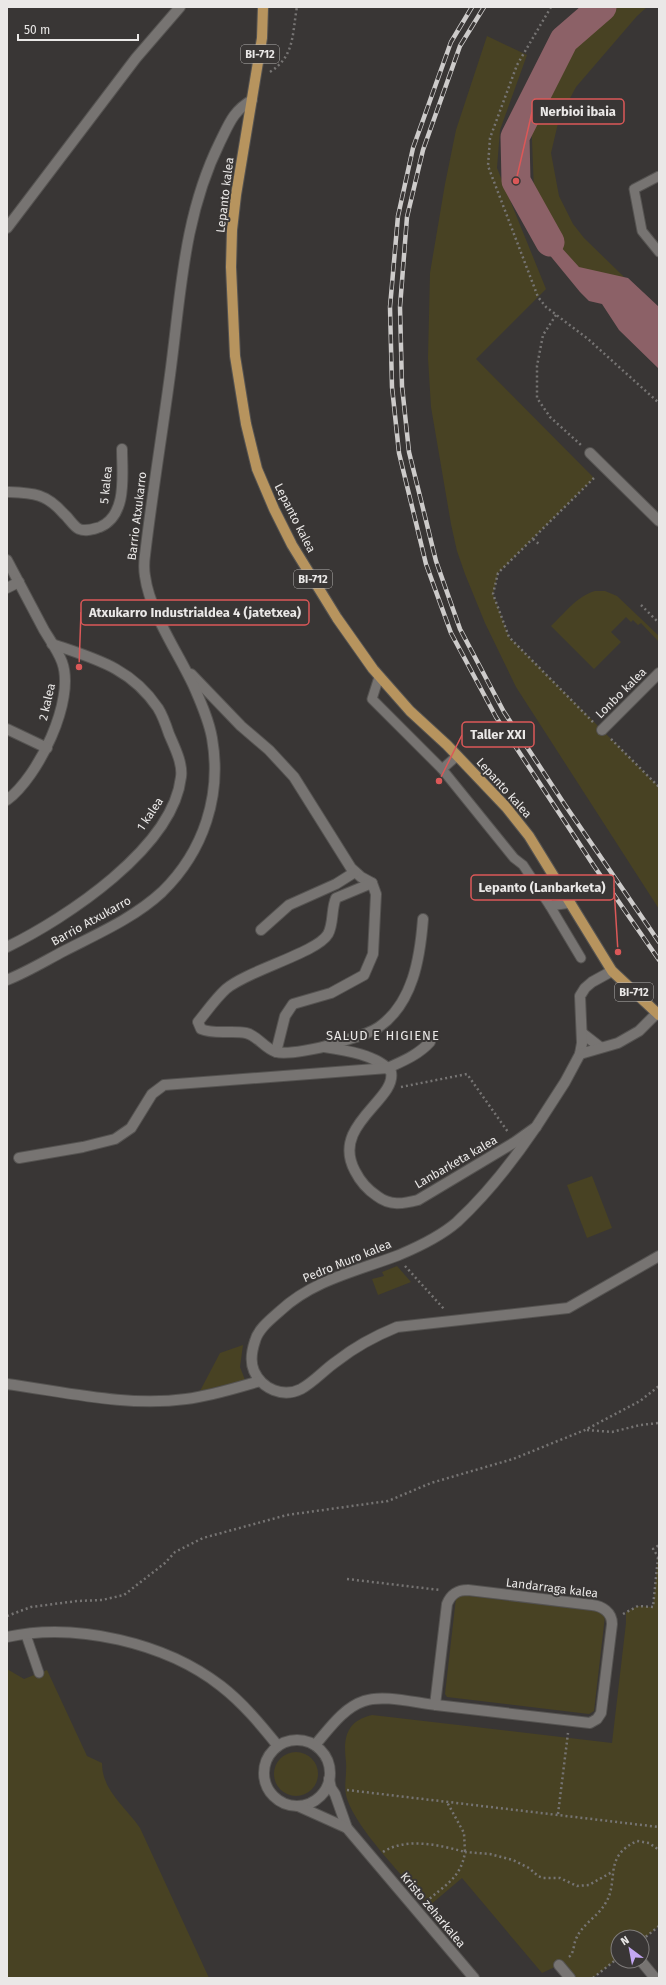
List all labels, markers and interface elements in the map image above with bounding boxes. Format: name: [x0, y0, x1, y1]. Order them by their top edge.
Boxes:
scale bar: [18, 16, 138, 42]
text: 50 m: [24, 23, 50, 37]
road number: BI-712: [241, 45, 279, 63]
callout: Nerbioi ibaia: [532, 99, 624, 124]
text: Nerbioi ibaia: [540, 104, 616, 119]
street label: Lepanto kalea: [213, 156, 237, 234]
street label: 5 kalea: [97, 465, 115, 505]
street label: Barrio Atxukarro: [125, 471, 149, 561]
street label: Lepanto kalea: [272, 481, 318, 555]
road number: BI-712: [294, 570, 332, 588]
callout: Atxukarro Industrialdea 4 (jatetxea): [81, 600, 309, 625]
text: Atxukarro Industrialdea 4 (jatetxea): [88, 605, 301, 620]
street label: Lonbo kalea: [593, 665, 649, 721]
street label: 2 kalea: [36, 682, 58, 722]
callout: Taller XXI: [462, 722, 534, 747]
text: Taller XXI: [470, 727, 526, 742]
street label: Lepanto kalea: [473, 755, 535, 821]
street label: 1 kalea: [134, 795, 166, 833]
callout: Lepanto (Lanbarketa): [471, 875, 614, 900]
text: Lepanto (Lanbarketa): [479, 880, 605, 895]
street label: Barrio Atxukarro: [49, 893, 133, 949]
road number: BI-712: [615, 983, 653, 1001]
district label: SALUD E HIGIENE: [326, 1028, 440, 1043]
street label: Lanbarketa kalea: [412, 1133, 500, 1191]
street label: Pedro Muro kalea: [301, 1237, 393, 1285]
street label: Landarraga kalea: [505, 1575, 599, 1601]
street label: Kristo zeharkalea: [398, 1870, 468, 1950]
north arrow: [610, 1929, 650, 1969]
text: N: [618, 1933, 632, 1948]

